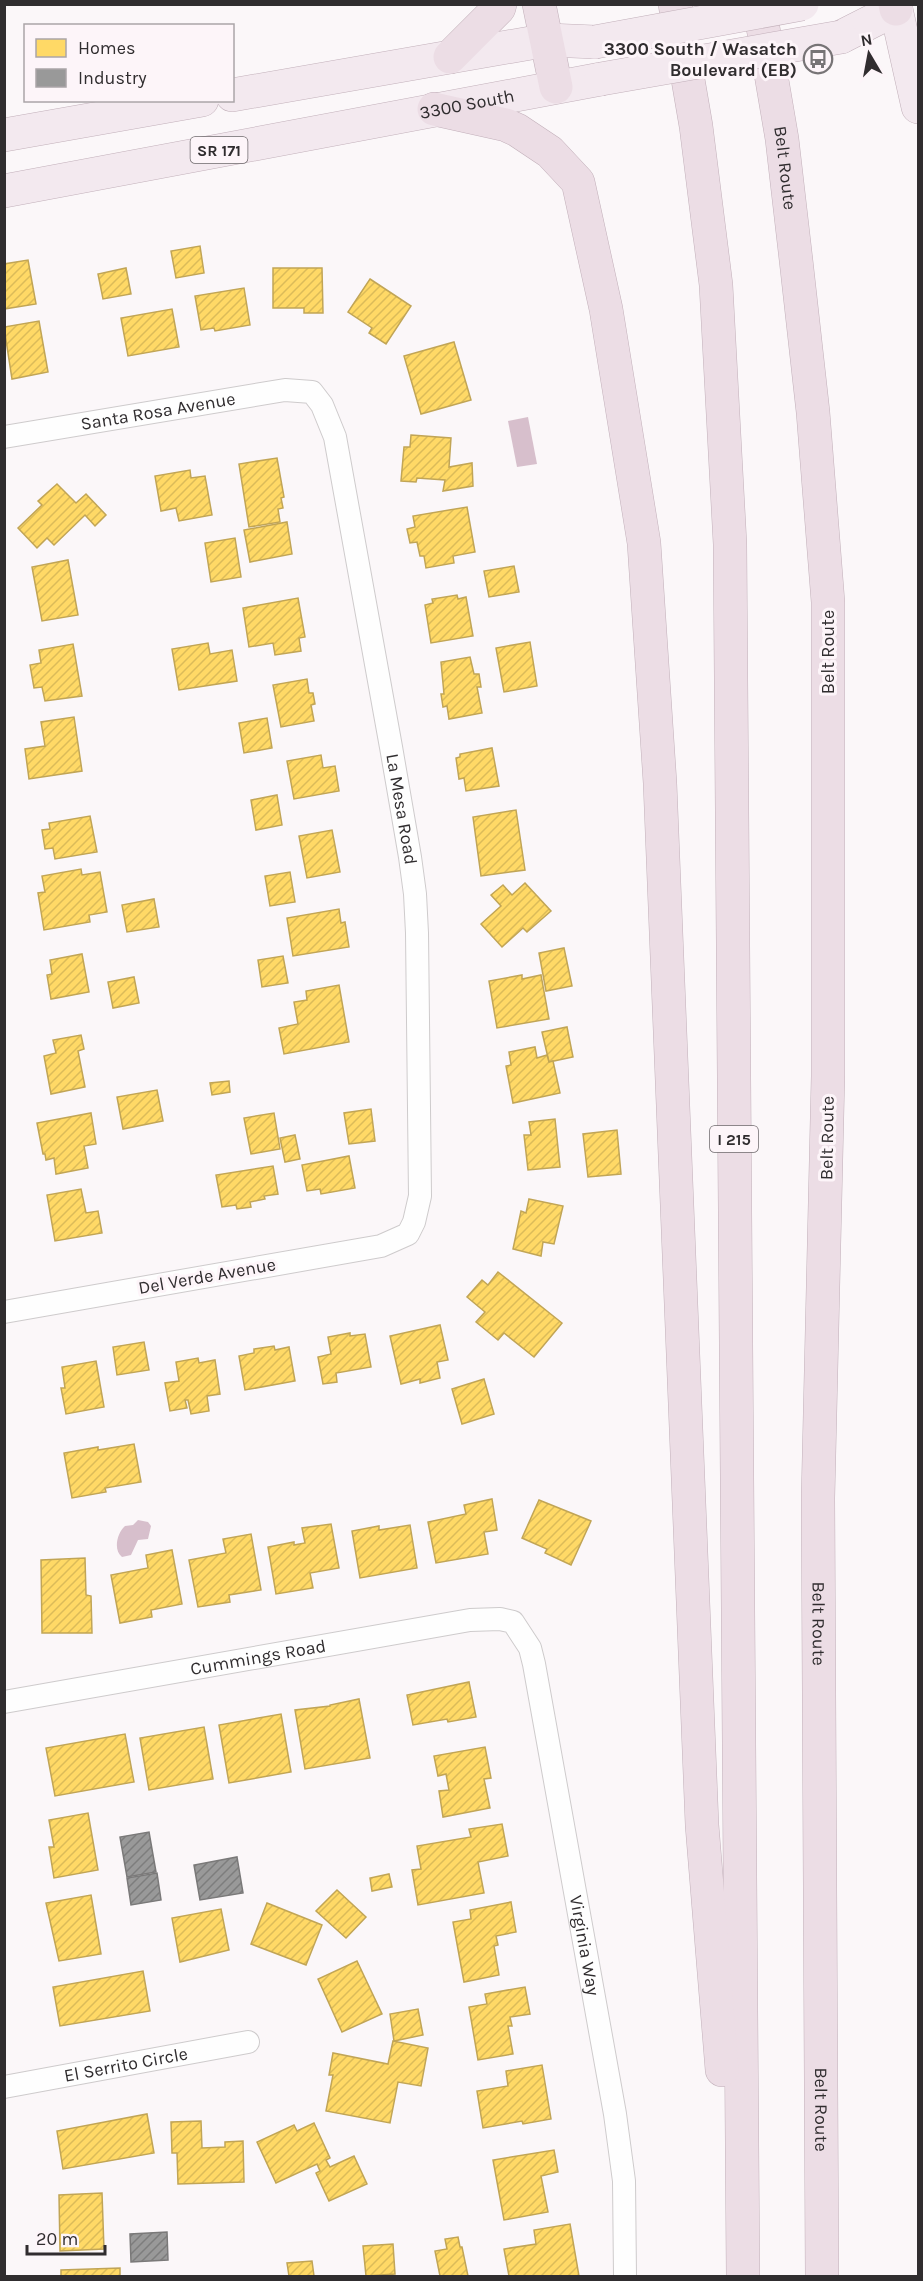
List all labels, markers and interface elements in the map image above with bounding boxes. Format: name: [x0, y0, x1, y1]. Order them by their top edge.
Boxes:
legend: [24, 24, 234, 102]
north arrow: [839, 24, 899, 84]
text: N: [859, 29, 874, 50]
text: Homes: [78, 37, 135, 59]
place label: 3300 South / Wasatch Boulevard (EB): [604, 38, 797, 81]
bus stop icon: 3300 South / Wasatch Boulevard (EB): [802, 43, 834, 75]
text: Industry: [78, 67, 147, 89]
street label: 3300 South: [418, 84, 516, 124]
street label: Belt Route: [769, 124, 801, 211]
road number: SR 171: [190, 137, 248, 163]
street label: Santa Rosa Avenue: [79, 388, 237, 435]
street label: Belt Route: [817, 610, 839, 694]
street label: La Mesa Road: [381, 752, 422, 866]
street label: Belt Route: [815, 1096, 839, 1180]
road number: I 215: [710, 1126, 758, 1152]
street label: Del Verde Avenue: [137, 1253, 277, 1299]
street label: Belt Route: [807, 1581, 830, 1666]
street label: Cummings Road: [189, 1635, 328, 1680]
street label: Virginia Way: [565, 1893, 605, 1998]
street label: El Serrito Circle: [62, 2042, 190, 2087]
street label: Belt Route: [810, 2067, 832, 2152]
scale bar: [27, 2218, 105, 2256]
text: 20 m: [36, 2228, 78, 2250]

